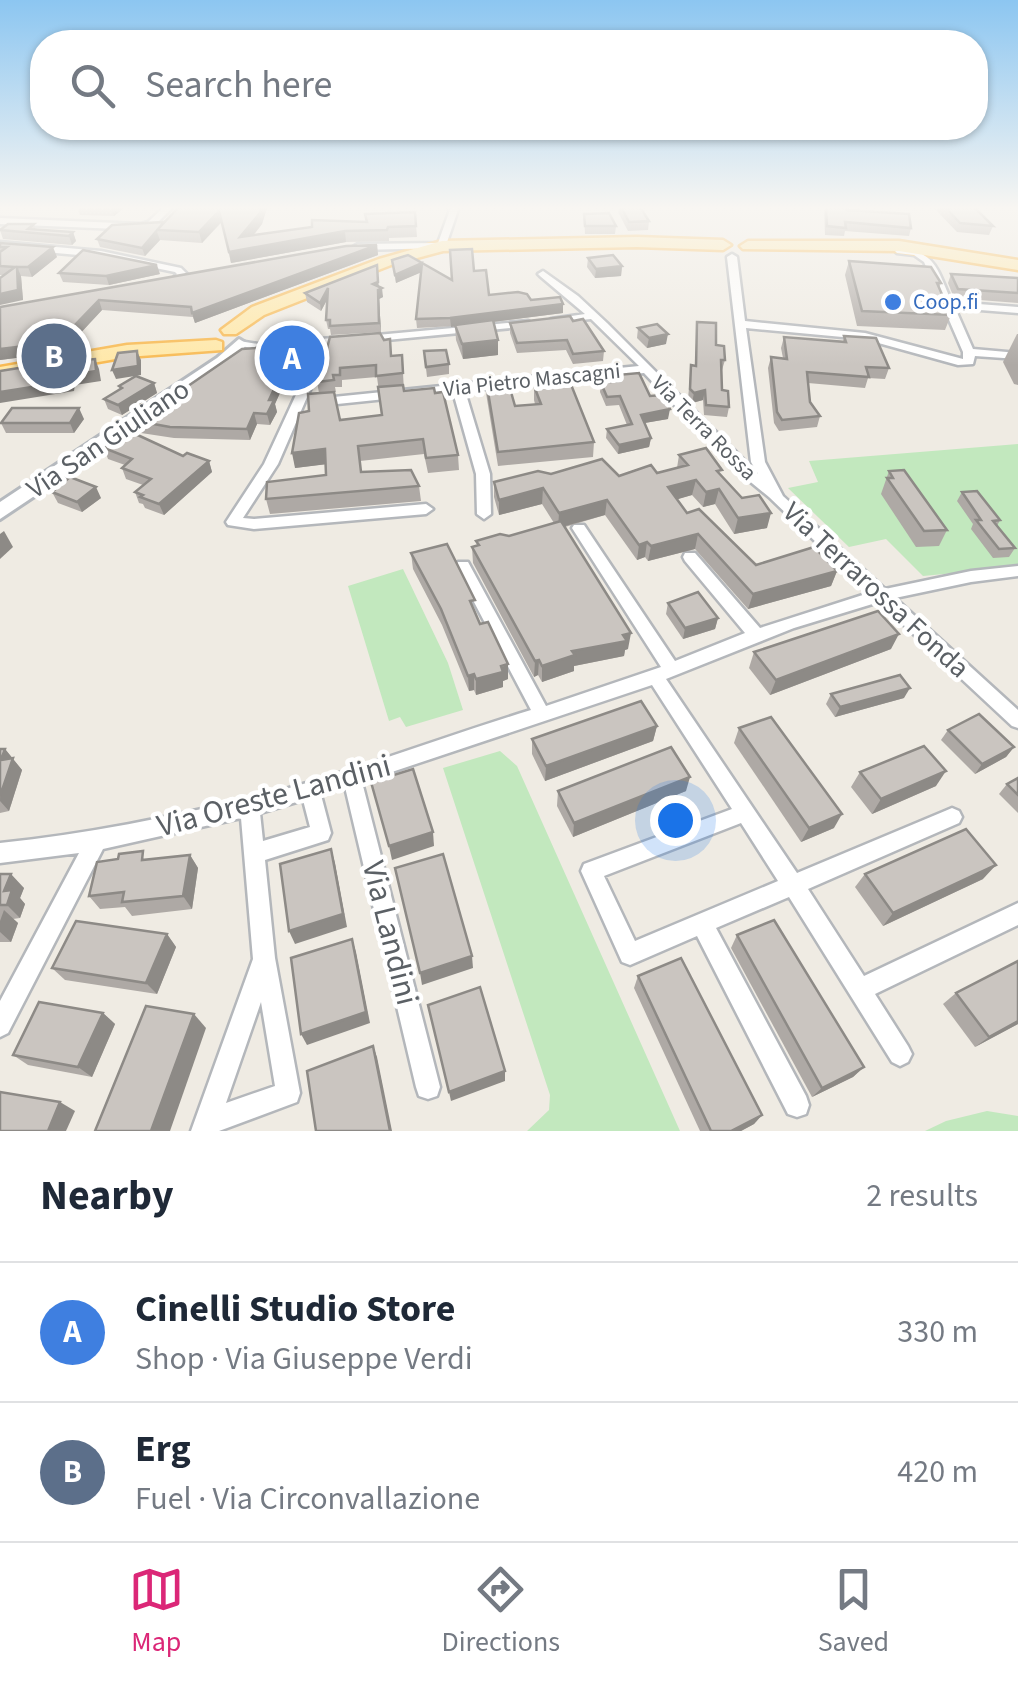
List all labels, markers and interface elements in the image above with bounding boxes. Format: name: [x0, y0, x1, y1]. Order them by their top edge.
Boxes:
search box: [30, 30, 988, 140]
icon: search: [65, 58, 120, 113]
text: Search here: [145, 58, 332, 112]
place label: Coop.fi: [913, 286, 979, 318]
marker: Coop.fi: [882, 291, 904, 313]
pin: B: [22, 318, 86, 394]
pin: A: [260, 320, 324, 396]
street label: Via Pietro Mascagni: [442, 355, 622, 405]
street label: Via Terra Rossa: [644, 368, 764, 488]
street label: Via San Giuliano: [18, 370, 198, 508]
street label: Via Terrarossa Fonda: [774, 493, 978, 687]
street label: Via Oreste Landini: [152, 743, 396, 849]
your location: [650, 795, 701, 846]
street label: Via Landini: [350, 856, 430, 1010]
text: Nearby: [40, 1166, 174, 1226]
text: 2 results: [866, 1173, 978, 1219]
text: Cinelli Studio Store: [135, 1282, 455, 1336]
text: A: [63, 1309, 82, 1355]
text: 330 m: [897, 1309, 978, 1355]
text: Shop · Via Giuseppe Verdi: [135, 1336, 473, 1382]
text: Erg: [135, 1422, 191, 1476]
text: B: [63, 1449, 82, 1495]
text: 420 m: [897, 1449, 978, 1495]
text: Fuel · Via Circonvallazione: [135, 1476, 480, 1522]
tab: Map: [129, 1562, 184, 1662]
tab: Directions: [442, 1562, 560, 1662]
tab: Saved: [818, 1562, 889, 1662]

